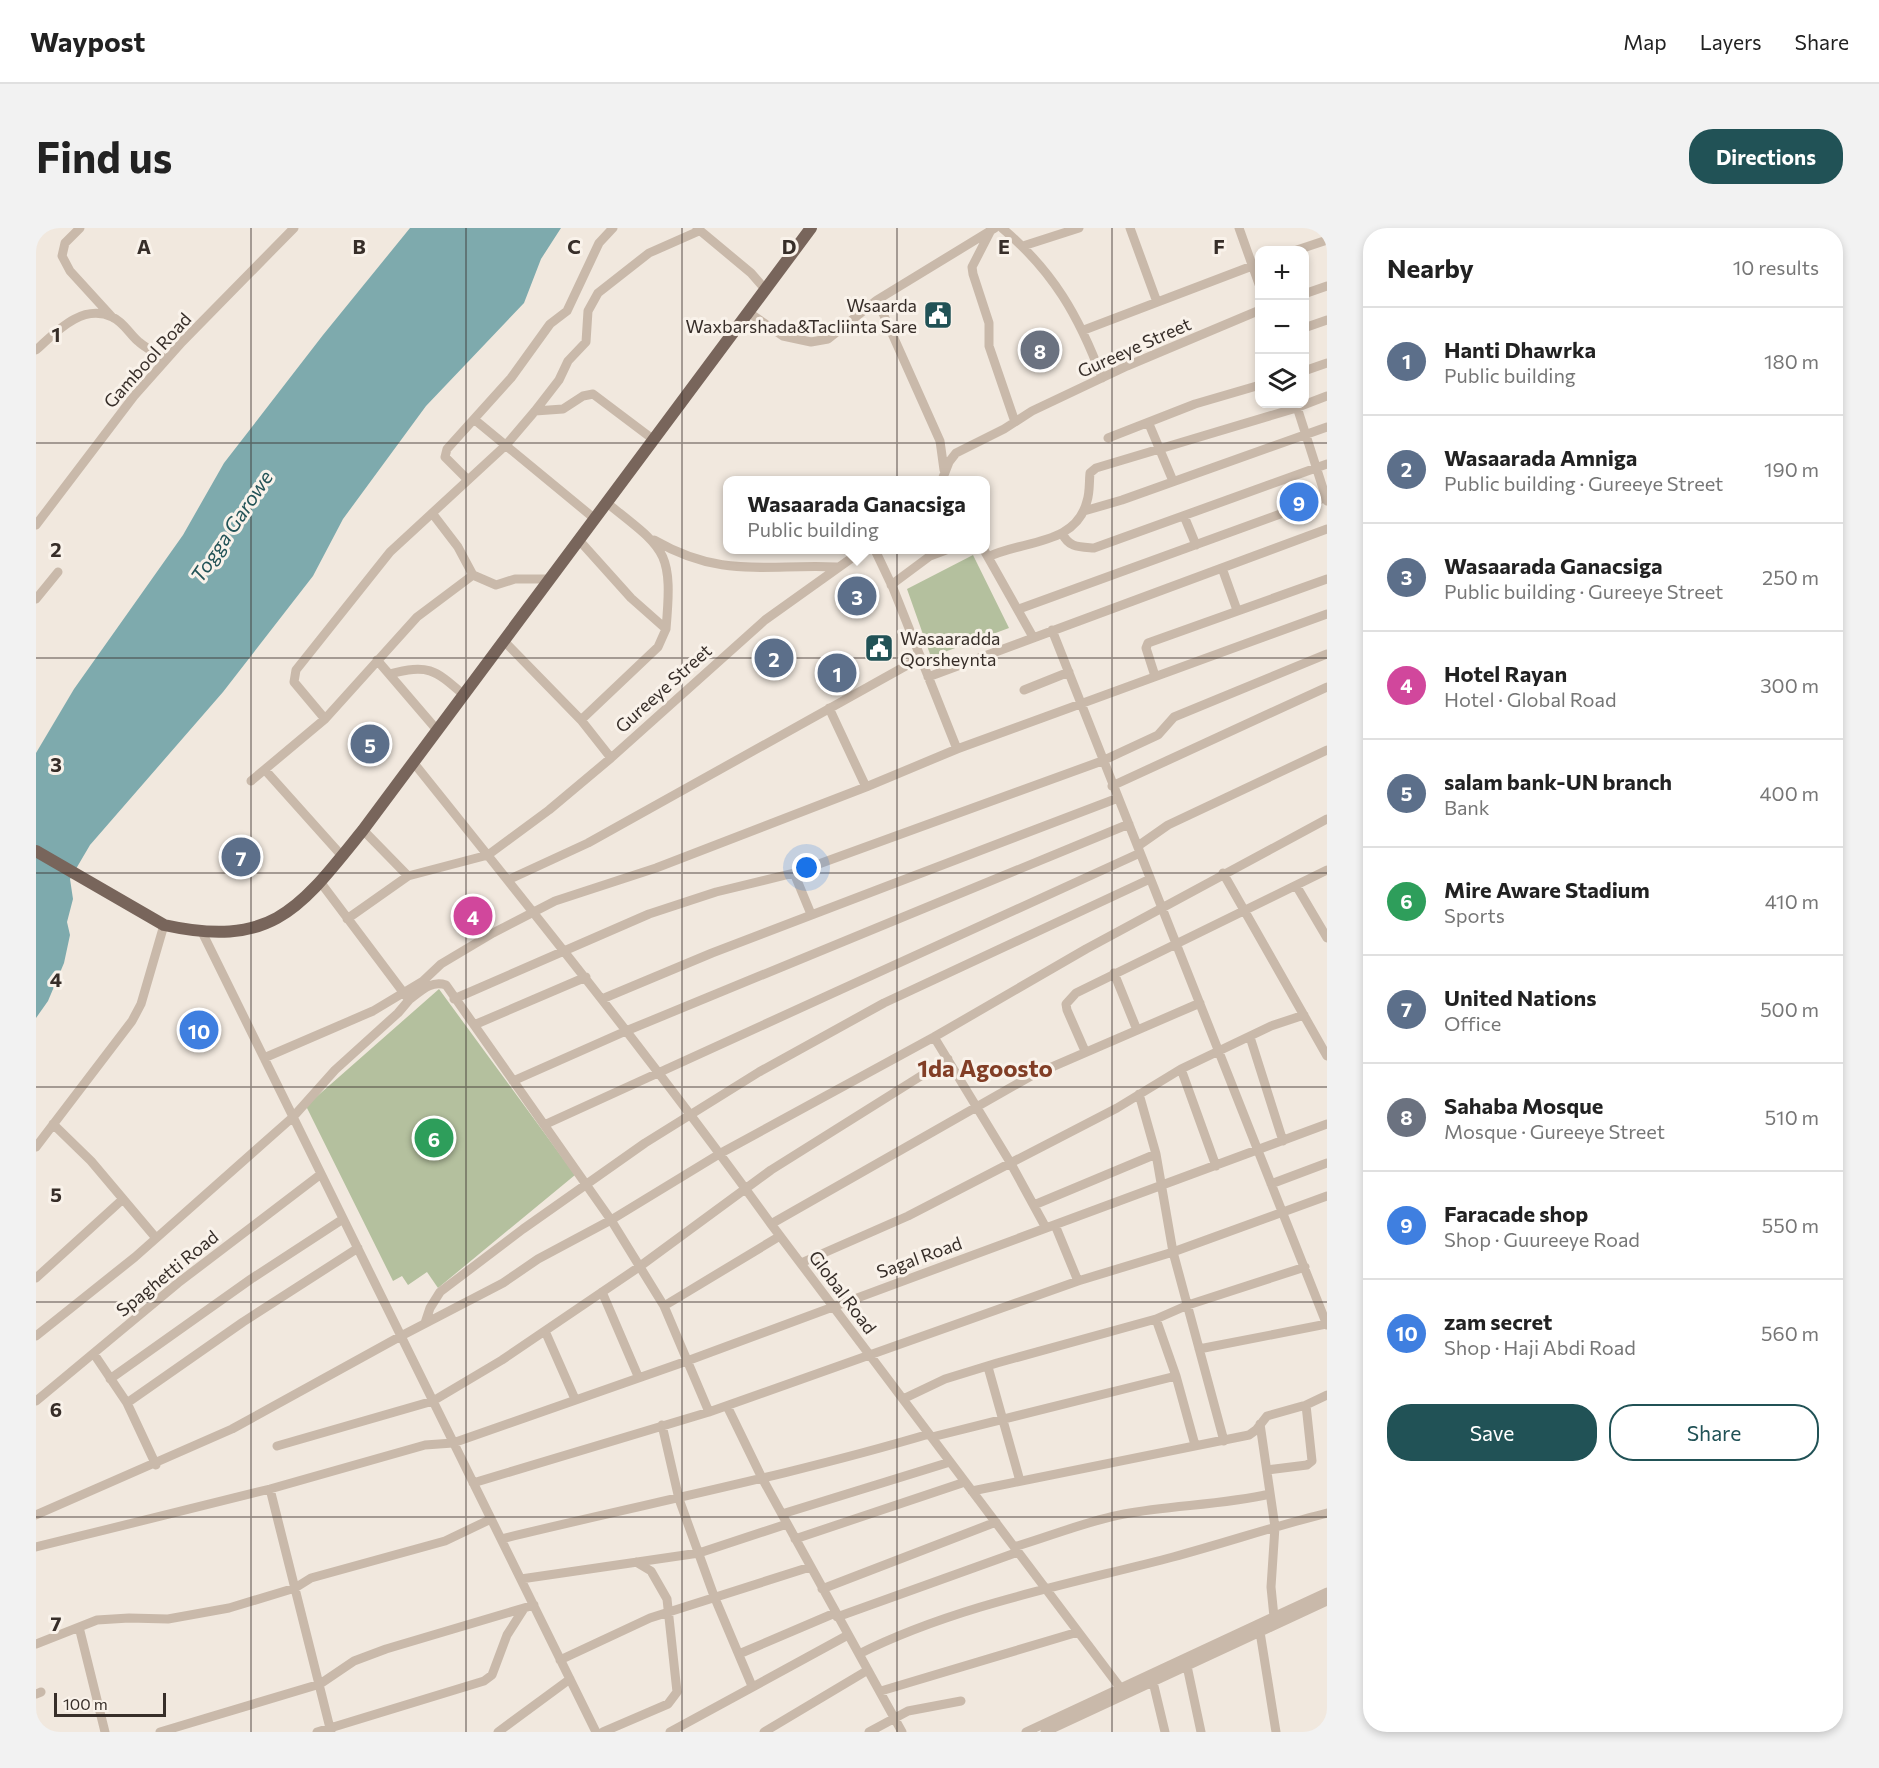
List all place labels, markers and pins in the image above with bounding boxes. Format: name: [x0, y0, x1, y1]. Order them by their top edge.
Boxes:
place label: Wsaarda Waxbarshada&Tacliinta Sare: [686, 294, 917, 337]
public building icon: Wsaarda Waxbarshada&Tacliinta Sare: [922, 299, 954, 331]
pin: 8: [1020, 328, 1060, 372]
pin: 9: [1280, 480, 1318, 524]
pin: 3: [838, 574, 876, 619]
place label: Wasaaradda Qorsheynta: [900, 627, 1000, 670]
public building icon: Wasaaradda Qorsheynta: [863, 632, 895, 664]
pin: 2: [754, 636, 794, 680]
pin: 1: [818, 650, 856, 696]
pin: 5: [350, 722, 390, 766]
pin: 7: [222, 834, 260, 880]
pin: 4: [454, 894, 492, 938]
pin: 10: [180, 1008, 218, 1052]
pin: 6: [414, 1116, 454, 1160]

